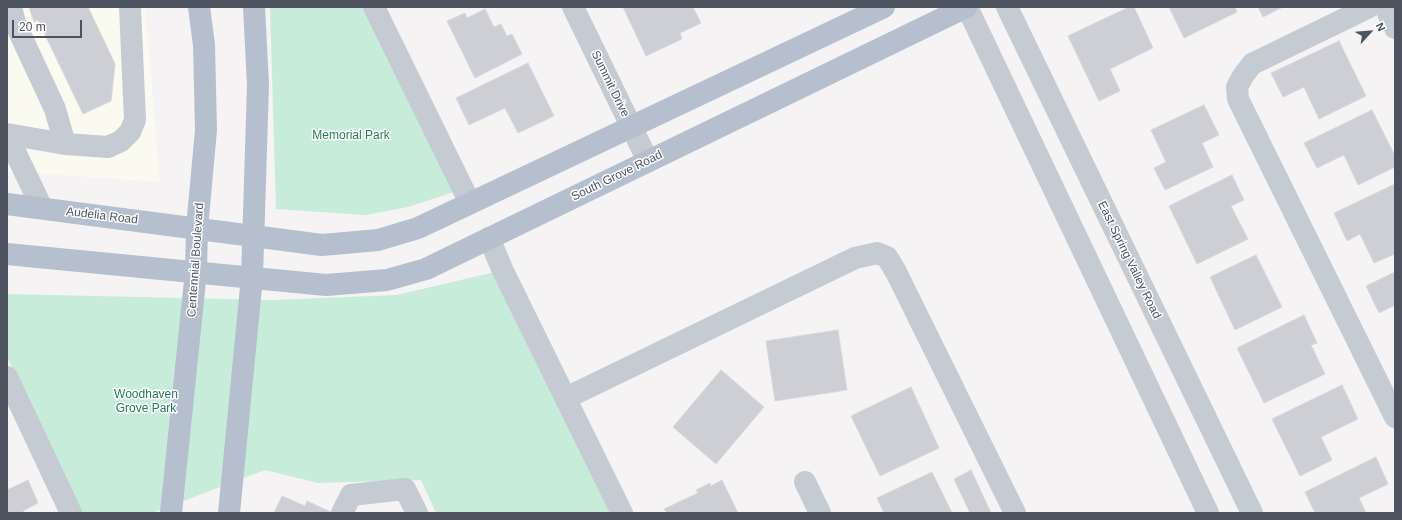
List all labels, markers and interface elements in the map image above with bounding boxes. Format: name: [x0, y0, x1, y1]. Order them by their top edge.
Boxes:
scale bar: [14, 12, 84, 38]
north arrow: [1350, 12, 1390, 52]
text: 20 m: [19, 20, 46, 34]
text: N: [1374, 21, 1388, 33]
street label: Summit Drive: [588, 48, 632, 120]
park label: Memorial Park: [312, 129, 390, 143]
street label: South Grove Road: [569, 148, 665, 204]
street label: East Spring Valley Road: [1094, 199, 1164, 321]
street label: Centennial Boulevard: [185, 202, 207, 318]
street label: Audelia Road: [65, 204, 139, 228]
park label: Woodhaven Grove Park: [114, 388, 178, 416]

